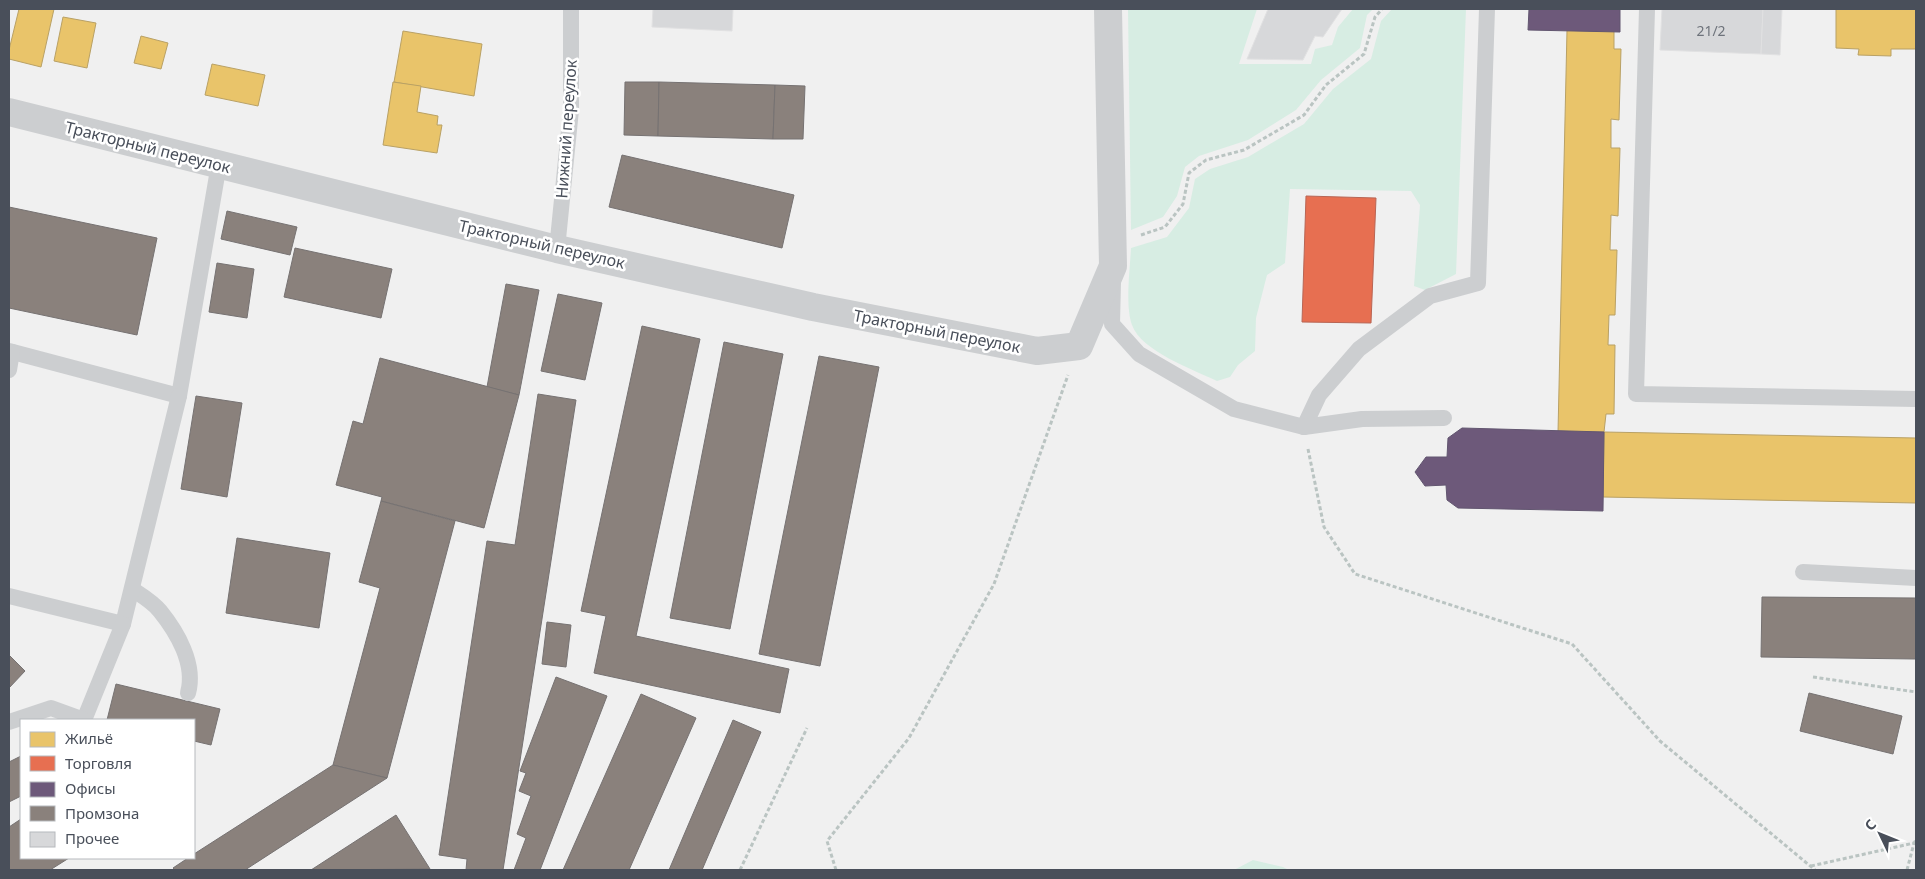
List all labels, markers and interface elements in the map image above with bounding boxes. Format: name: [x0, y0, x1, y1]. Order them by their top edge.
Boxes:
house number: 21/2: [1696, 21, 1726, 40]
street label: Нижний переулок: [550, 58, 582, 199]
street label: Тракторный переулок: [63, 116, 233, 178]
street label: Тракторный переулок: [457, 214, 628, 274]
street label: Тракторный переулок: [852, 304, 1023, 358]
legend: [20, 719, 195, 859]
text: Жильё: [65, 728, 113, 748]
text: Торговля: [65, 753, 132, 773]
text: Офисы: [65, 778, 116, 798]
text: Промзона: [65, 803, 139, 823]
north arrow: [1855, 809, 1905, 859]
text: С: [1860, 815, 1880, 835]
text: Прочее: [65, 828, 119, 848]

